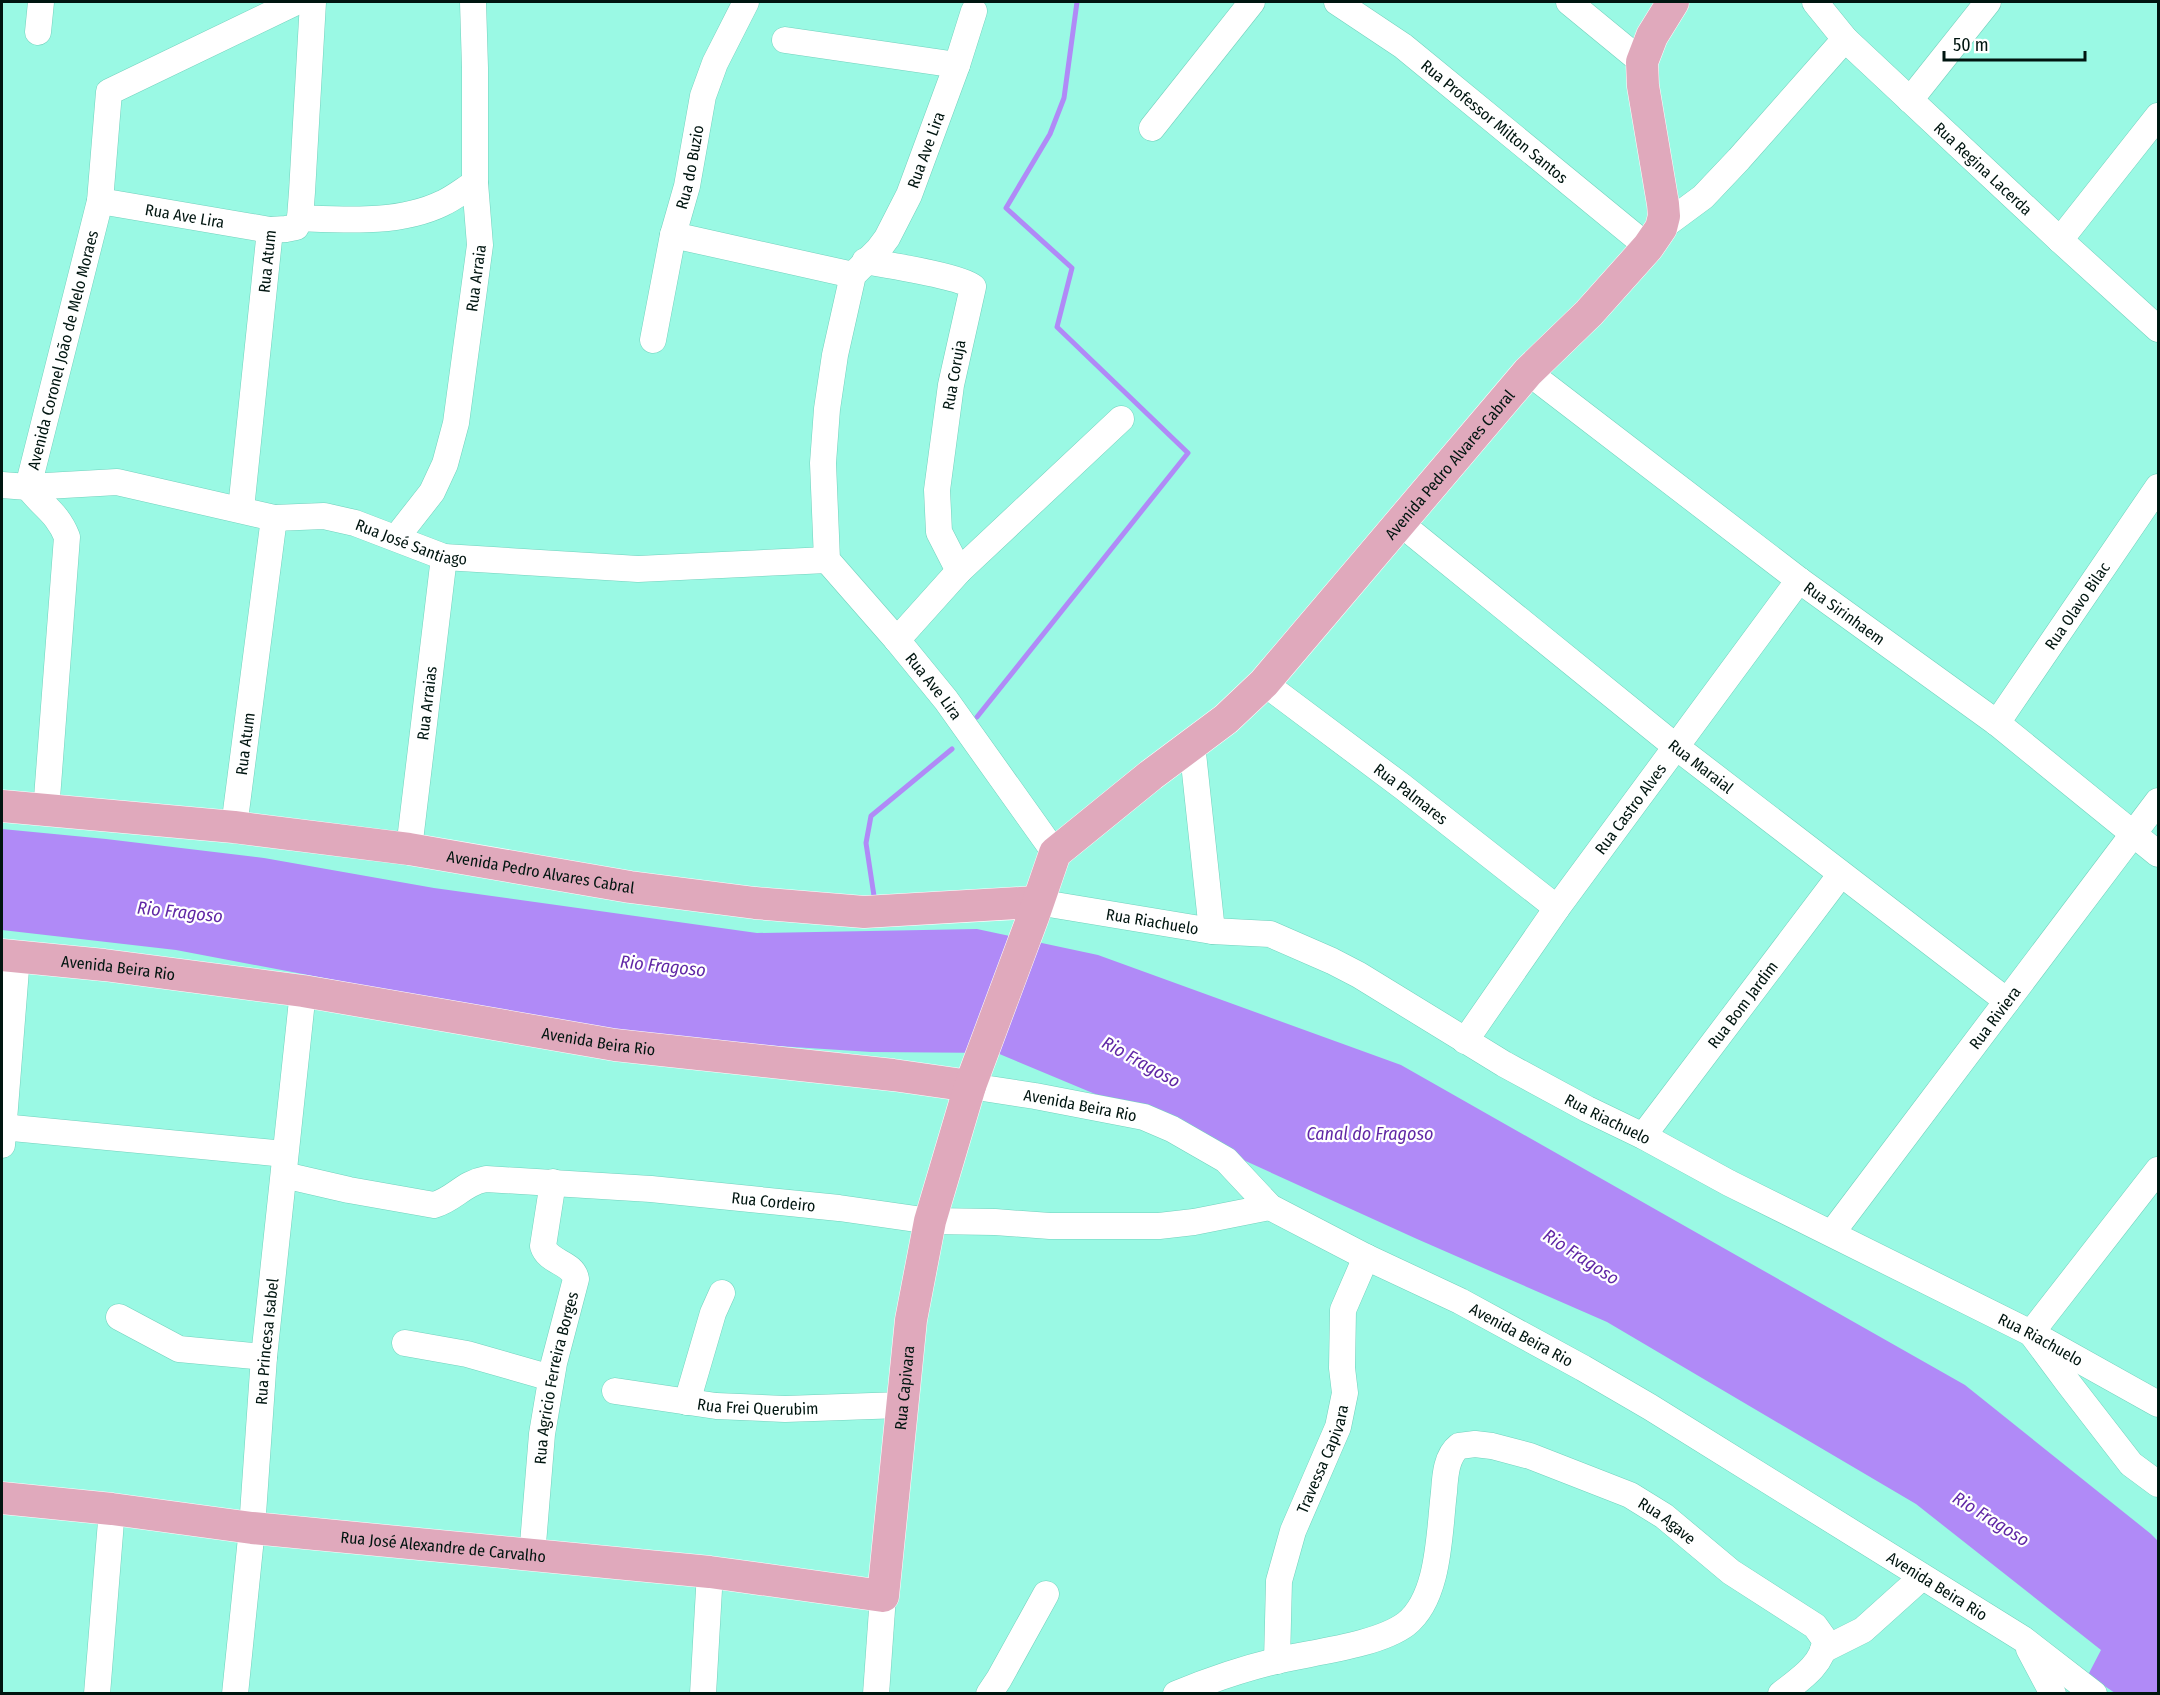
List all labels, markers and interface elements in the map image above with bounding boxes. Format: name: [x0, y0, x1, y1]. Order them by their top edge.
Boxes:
scale bar: [1944, 24, 2085, 62]
text: 50 m: [1953, 34, 1989, 56]
street label: Rua Professor Milton Santos: [1418, 56, 1572, 187]
street label: Rua Ave Lira: [903, 109, 949, 191]
street label: Rua Regina Lacerda: [1930, 118, 2037, 219]
street label: Rua do Buzio: [671, 123, 707, 211]
street label: Rua Ave Lira: [144, 199, 226, 232]
street label: Avenida Coronel João de Melo Moraes: [23, 228, 102, 472]
street label: Rua Atum: [254, 229, 279, 294]
street label: Rua Arraia: [462, 243, 489, 313]
street label: Rua Coruja: [939, 338, 970, 411]
street label: Avenida Pedro Alvares Cabral: [1381, 386, 1518, 543]
street label: Rua José Santiago: [353, 515, 468, 568]
street label: Rua Olavo Bilac: [2041, 558, 2114, 653]
street label: Rua Sirinhaem: [1801, 577, 1889, 649]
street label: Rua Ave Lira: [902, 649, 966, 723]
street label: Rua Arraias: [413, 665, 440, 741]
street label: Rua Atum: [231, 711, 258, 776]
street label: Rua Maraial: [1665, 735, 1737, 797]
street label: Rua Palmares: [1370, 759, 1452, 828]
street label: Rua Castro Alves: [1590, 760, 1670, 858]
street label: Avenida Pedro Alvares Cabral: [445, 846, 636, 897]
water label: Rio Fragoso: [136, 897, 224, 927]
street label: Rua Riachuelo: [1105, 904, 1200, 938]
street label: Avenida Beira Rio: [60, 951, 176, 984]
water label: Rio Fragoso: [619, 951, 707, 981]
street label: Rua Bom Jardim: [1703, 957, 1781, 1052]
street label: Rua Riviera: [1965, 982, 2024, 1053]
street label: Avenida Beira Rio: [540, 1023, 656, 1059]
water label: Rio Fragoso: [1098, 1032, 1184, 1092]
street label: Avenida Beira Rio: [1023, 1085, 1139, 1125]
street label: Rua Riachuelo: [1562, 1089, 1654, 1148]
water label: Canal do Fragoso: [1307, 1123, 1434, 1145]
street label: Rua Cordeiro: [731, 1188, 816, 1215]
water label: Rio Fragoso: [1539, 1224, 1623, 1290]
street label: Rua Princesa Isabel: [251, 1277, 282, 1405]
street label: Rua Agricio Ferreira Borges: [530, 1289, 582, 1465]
street label: Avenida Beira Rio: [1467, 1299, 1576, 1370]
street label: Rua Riachuelo: [1995, 1309, 2087, 1370]
street label: Rua Capivara: [890, 1344, 918, 1431]
street label: Rua Frei Querubim: [696, 1394, 819, 1419]
street label: Travessa Capivara: [1292, 1403, 1352, 1516]
water label: Rio Fragoso: [1949, 1487, 2033, 1551]
street label: Rua Agave: [1635, 1493, 1700, 1548]
street label: Rua José Alexandre de Carvalho: [340, 1527, 547, 1566]
street label: Avenida Beira Rio: [1884, 1547, 1991, 1624]

